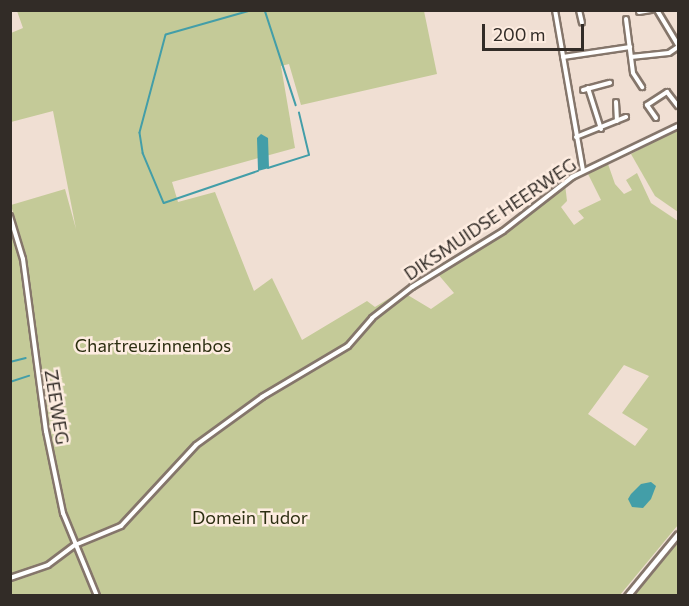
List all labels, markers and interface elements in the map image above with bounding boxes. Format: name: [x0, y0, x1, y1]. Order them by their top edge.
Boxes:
scale bar: [485, 12, 587, 50]
text: 200 m: [493, 23, 546, 45]
street label: DIKSMUIDSE HEERWEG: [400, 153, 580, 285]
park label: Chartreuzinnenbos: [75, 334, 231, 356]
street label: ZEEWEG: [40, 368, 74, 446]
park label: Domein Tudor: [192, 506, 308, 528]

